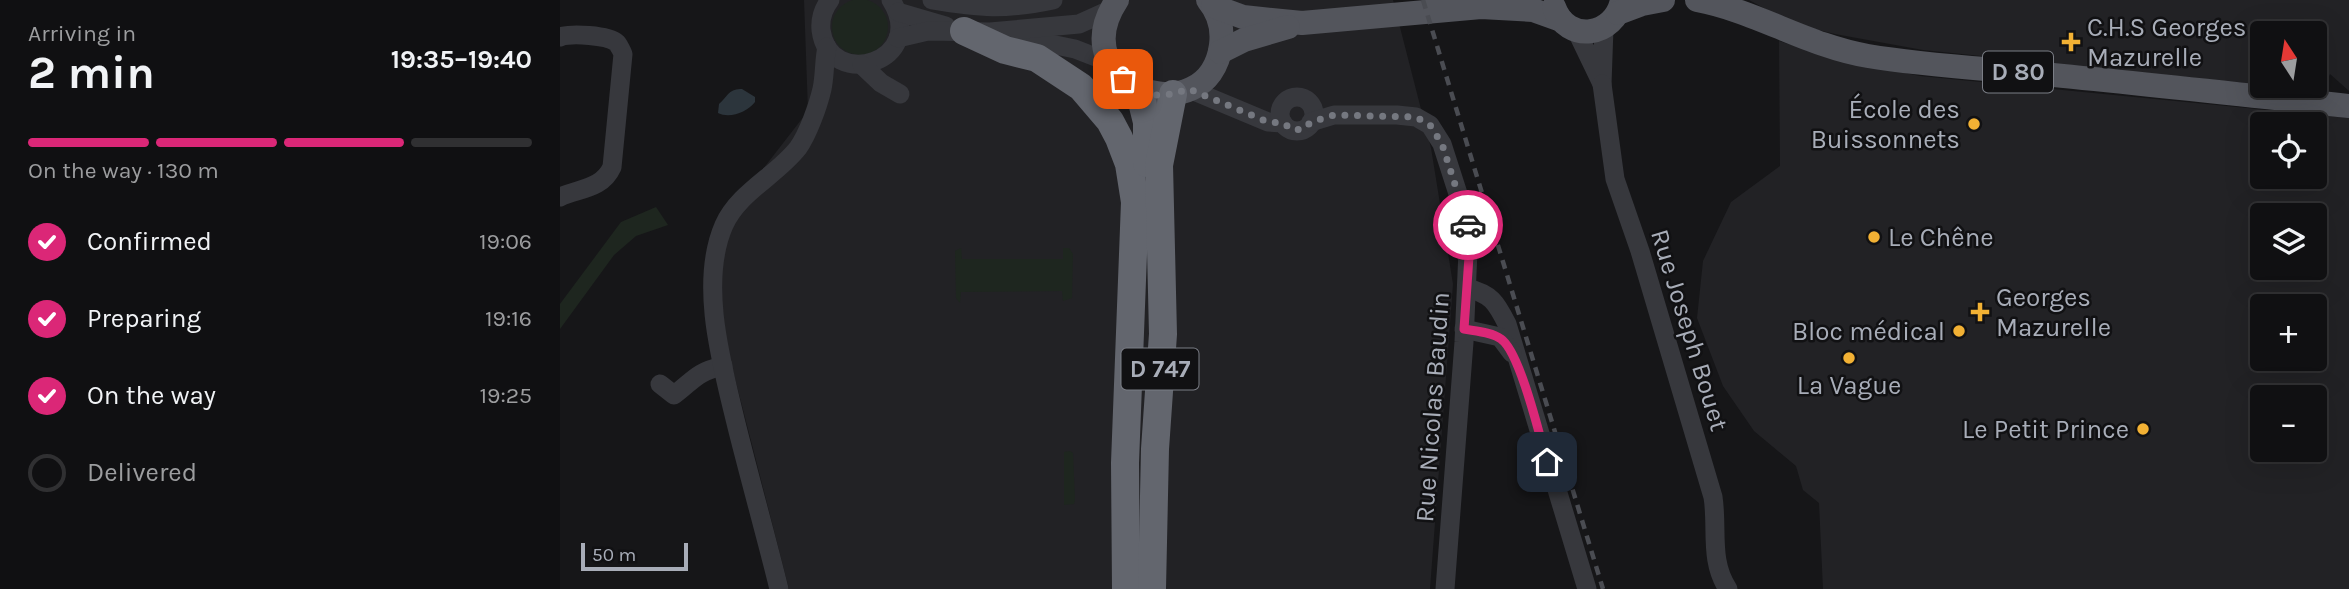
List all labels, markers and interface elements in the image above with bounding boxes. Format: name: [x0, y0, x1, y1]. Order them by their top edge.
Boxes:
place label: C.H.S Georges Mazurelle: [2087, 12, 2246, 73]
text: Arriving in: [28, 20, 136, 47]
north arrow: [2250, 21, 2328, 98]
map controls: [2250, 21, 2327, 462]
marker: C.H.S Georges Mazurelle: [2061, 32, 2081, 52]
text: 19:35–19:40: [391, 44, 532, 75]
text: 2 min: [28, 46, 155, 100]
pin: [1093, 49, 1153, 109]
road number: D 80: [1983, 52, 2053, 92]
icon: bag: [1104, 60, 1142, 98]
place label: École des Buissonnets: [1811, 93, 1960, 155]
button: locate: [2250, 112, 2327, 189]
marker: École des Buissonnets: [1966, 116, 1982, 132]
text: On the way · 130 m: [28, 157, 219, 184]
courier: [1433, 190, 1503, 260]
button: layers: [2250, 203, 2327, 280]
icon: car: [1449, 206, 1487, 244]
place label: Le Chêne: [1888, 222, 1994, 253]
icon: check: [28, 223, 66, 261]
text: Confirmed: [87, 226, 212, 257]
street label: Rue Joseph Bouet: [1644, 226, 1735, 435]
text: 19:06: [479, 228, 532, 255]
marker: Le Chêne: [1866, 229, 1882, 245]
place label: Georges Mazurelle: [1996, 282, 2111, 343]
street label: Rue Nicolas Baudin: [1409, 291, 1456, 523]
button: +: [2250, 294, 2327, 371]
icon: check: [28, 300, 66, 338]
marker: Georges Mazurelle: [1970, 302, 1990, 322]
text: Preparing: [87, 303, 201, 334]
text: 19:16: [485, 305, 532, 332]
place label: Bloc médical: [1792, 316, 1945, 347]
marker: Bloc médical: [1951, 323, 1967, 339]
road number: D 747: [1122, 348, 1198, 390]
marker: La Vague: [1841, 350, 1857, 366]
place label: La Vague: [1797, 370, 1901, 401]
icon: check: [28, 377, 66, 415]
text: On the way: [87, 380, 216, 411]
text: 19:25: [479, 382, 532, 409]
button: −: [2250, 385, 2327, 462]
place label: Le Petit Prince: [1962, 414, 2129, 445]
marker: Le Petit Prince: [2135, 421, 2151, 437]
pin: [1517, 432, 1577, 492]
icon: home: [1528, 443, 1566, 481]
text: Delivered: [87, 457, 197, 488]
scale bar: [581, 540, 688, 572]
text: 50 m: [592, 544, 636, 566]

